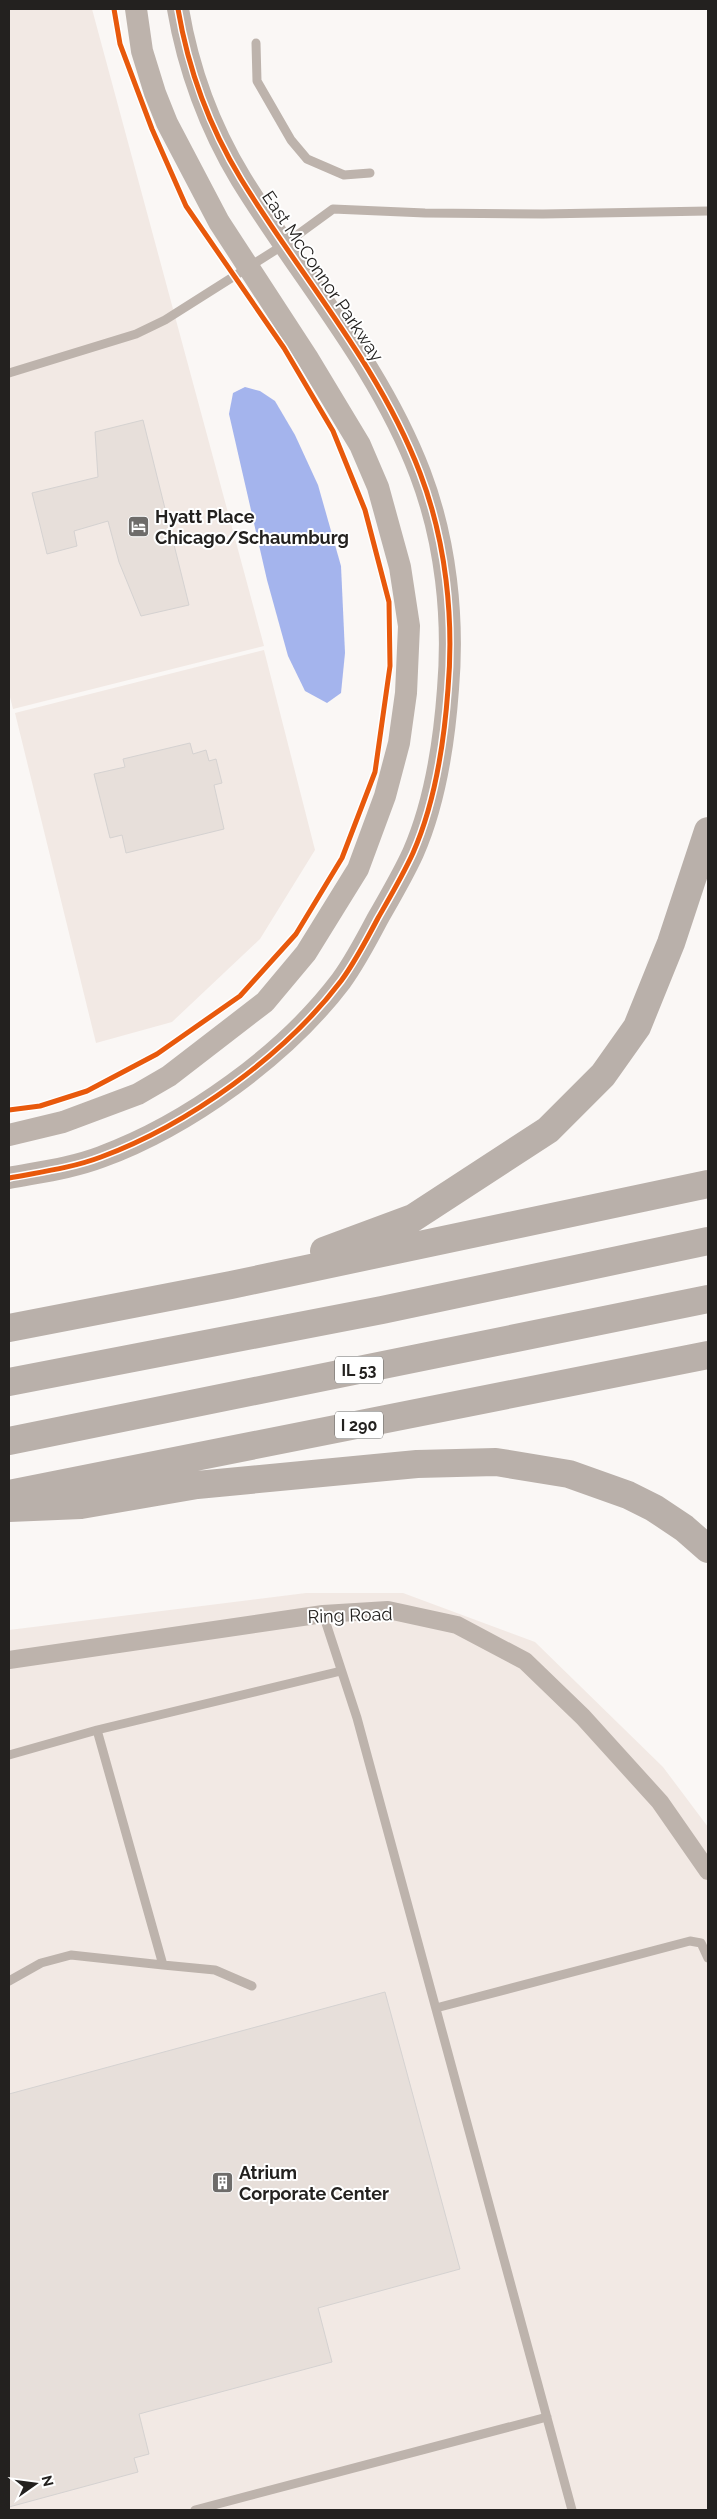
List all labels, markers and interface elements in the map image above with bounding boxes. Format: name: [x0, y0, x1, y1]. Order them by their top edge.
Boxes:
street label: East McConnor Parkway: [258, 187, 388, 365]
place label: Hyatt Place Chicago/Schaumburg: [155, 506, 349, 548]
hotel icon: Hyatt Place Chicago/Schaumburg: [127, 514, 151, 538]
road number: IL 53: [335, 1356, 383, 1384]
road number: I 290: [335, 1412, 383, 1438]
street label: Ring Road: [307, 1603, 393, 1627]
place label: Atrium Corporate Center: [239, 2162, 389, 2204]
building icon: Atrium Corporate Center: [211, 2170, 235, 2194]
north arrow: [10, 2459, 60, 2509]
text: N: [39, 2474, 57, 2488]

